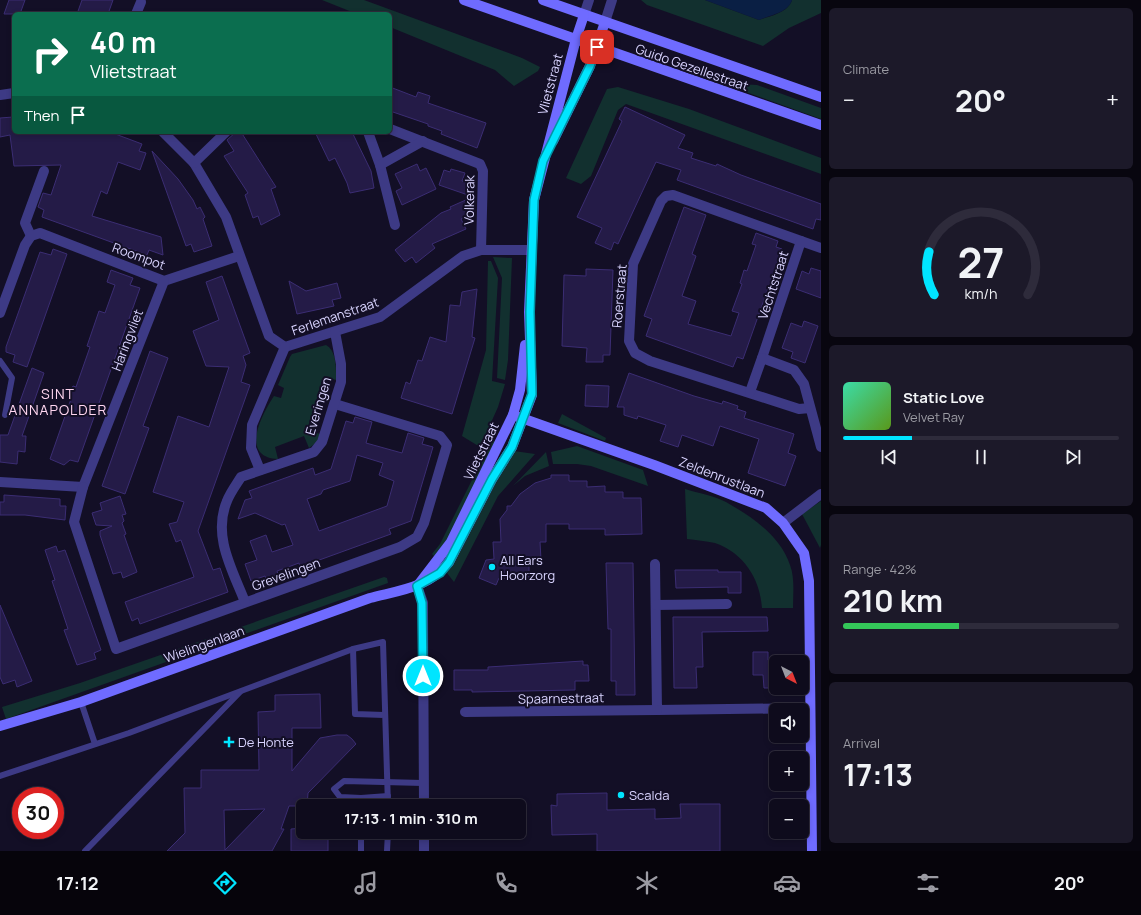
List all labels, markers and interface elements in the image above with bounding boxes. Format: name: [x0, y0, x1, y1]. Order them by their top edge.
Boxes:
text: 40 m: [90, 23, 156, 61]
icon: right: [24, 28, 76, 80]
pin: [580, 30, 614, 64]
icon: arrive: [586, 36, 608, 58]
street label: Guido Gezellestraat: [633, 39, 751, 95]
street label: Vlietstraat: [533, 51, 567, 117]
text: Vlietstraat: [90, 59, 177, 83]
text: Climate: [843, 60, 889, 78]
text: 20°: [955, 80, 1006, 121]
text: −: [843, 85, 855, 115]
text: +: [1106, 85, 1119, 115]
icon: arrive: [67, 104, 89, 126]
text: Then: [24, 105, 59, 126]
street label: Volkerak: [460, 174, 478, 225]
text: 27: [958, 234, 1004, 290]
street label: Roompot: [110, 238, 168, 274]
street label: Vechtstraat: [753, 249, 793, 321]
street label: Roerstraat: [607, 263, 631, 329]
text: km/h: [964, 283, 998, 302]
street label: Ferlemanstraat: [289, 293, 381, 339]
street label: Haringvliet: [107, 307, 147, 373]
street label: Everingen: [301, 375, 335, 437]
district label: SINT ANNAPOLDER: [9, 384, 107, 419]
text: Static Love: [903, 387, 984, 408]
text: Velvet Ray: [903, 408, 964, 426]
street label: Vlietstraat: [459, 419, 503, 483]
icon: previous: [878, 446, 900, 468]
icon: pause: [970, 446, 992, 468]
icon: next: [1062, 446, 1084, 468]
street label: Zeldenrustlaan: [676, 452, 768, 502]
place label: All Ears Hoorzorg: [500, 551, 555, 584]
street label: Grevelingen: [249, 553, 323, 595]
text: Range · 42%: [843, 560, 916, 578]
marker: All Ears Hoorzorg: [487, 562, 497, 572]
text: 210 km: [843, 580, 943, 621]
street label: Wielingenlaan: [161, 621, 247, 667]
position arrow: [402, 655, 444, 697]
north arrow: [769, 655, 809, 695]
map controls: [769, 655, 809, 839]
street label: Spaarnestraat: [518, 688, 604, 708]
button: sound: [769, 703, 809, 743]
place label: De Honte: [238, 733, 294, 751]
text: Arrival: [843, 734, 880, 752]
marker: De Honte: [223, 736, 235, 748]
button: +: [769, 751, 809, 791]
text: 17:13: [843, 754, 913, 795]
place label: Scalda: [629, 786, 669, 804]
speed limit sign: 30: [12, 787, 64, 839]
marker: Scalda: [616, 790, 626, 800]
button: −: [769, 799, 809, 839]
text: 17:13 · 1 min · 310 m: [344, 808, 478, 829]
icon: directions: [211, 869, 239, 897]
icon: music: [352, 869, 380, 897]
icon: phone: [492, 869, 520, 897]
icon: climate: [633, 869, 661, 897]
icon: car: [773, 869, 801, 897]
icon: filters: [914, 869, 942, 897]
text: 17:12: [56, 871, 99, 895]
text: 20°: [1054, 871, 1085, 895]

